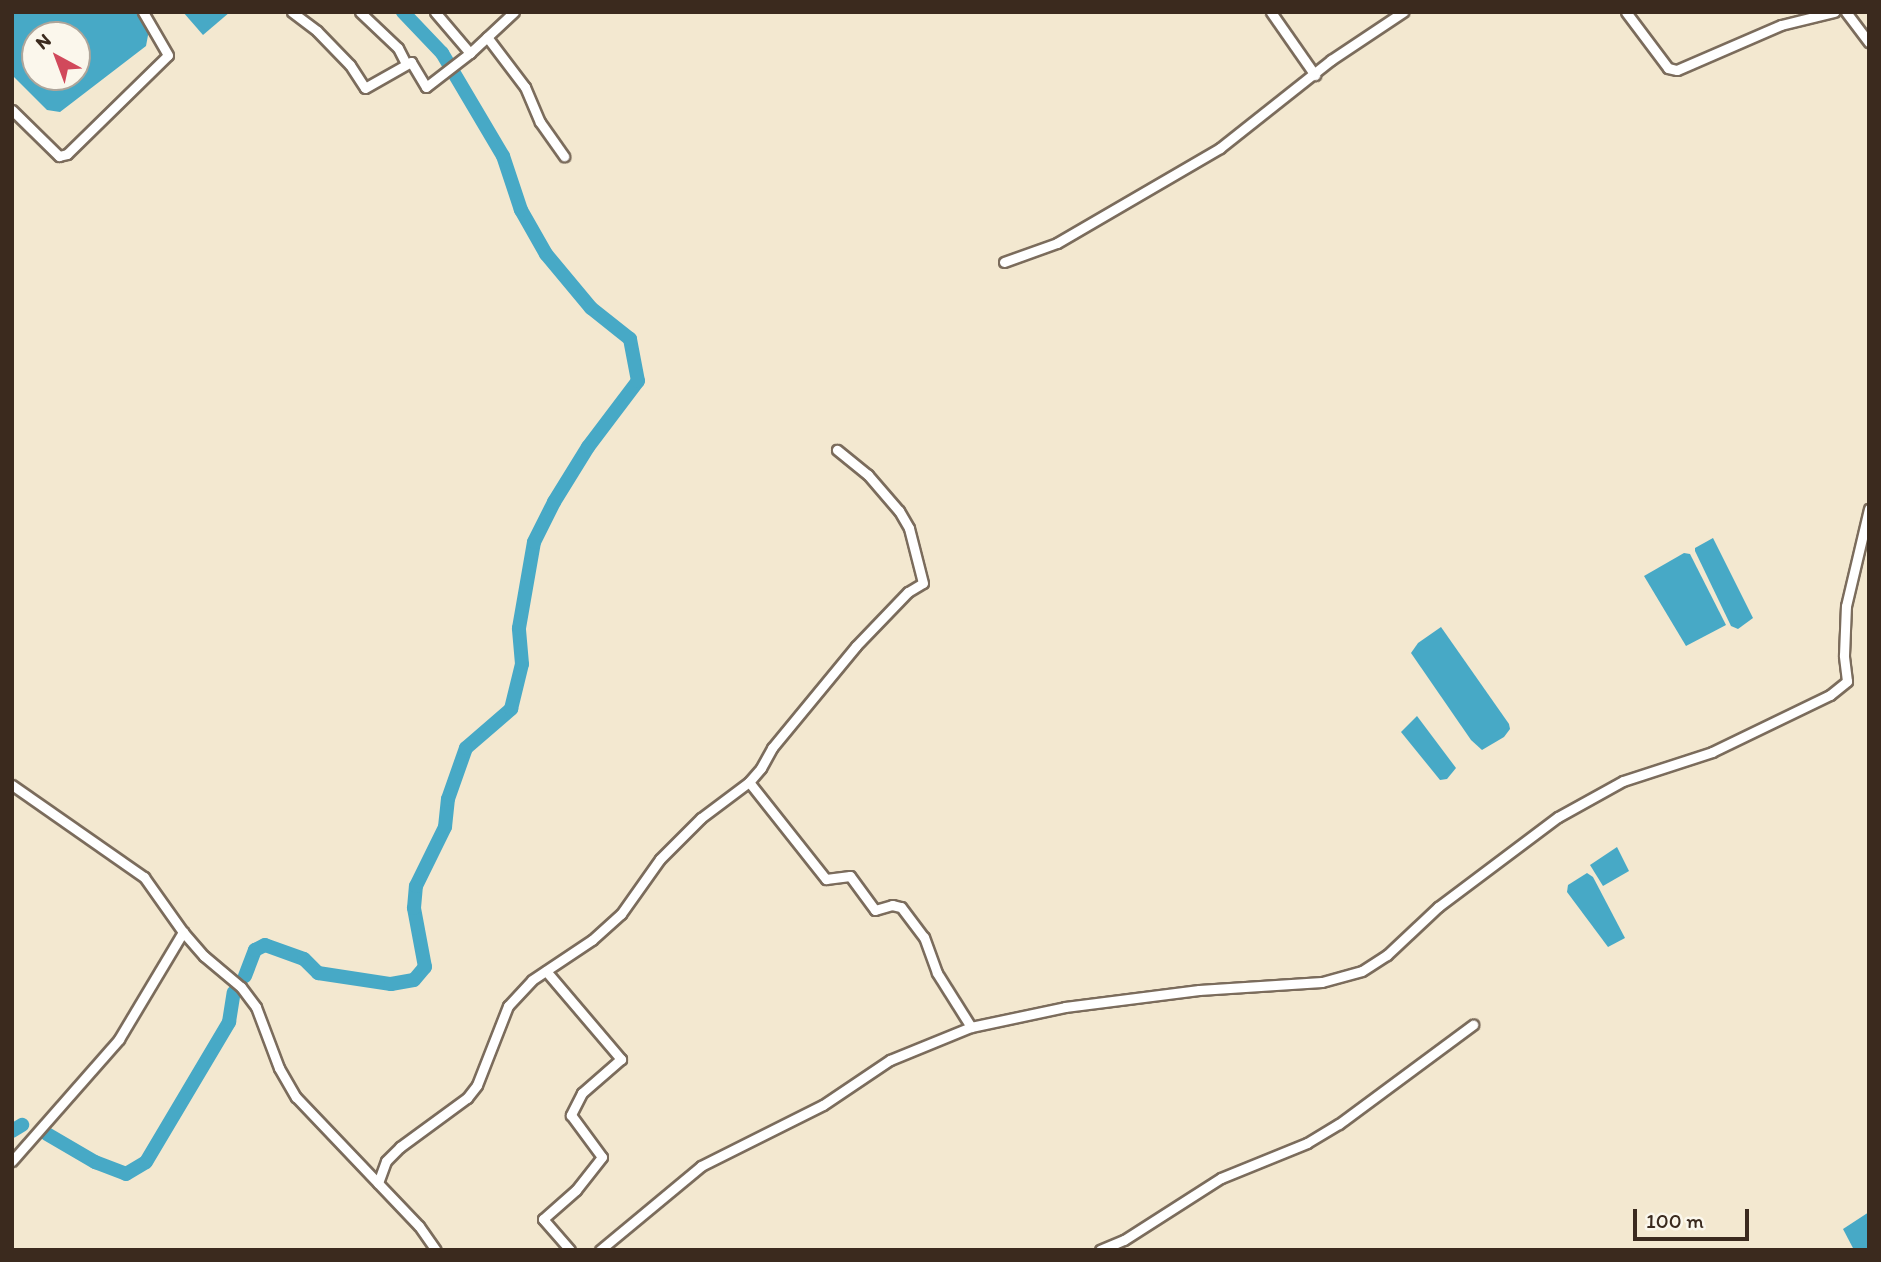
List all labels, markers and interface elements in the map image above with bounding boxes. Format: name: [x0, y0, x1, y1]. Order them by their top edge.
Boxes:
north arrow: [21, 21, 91, 91]
text: N: [31, 28, 56, 54]
scale bar: [1636, 1196, 1752, 1240]
text: 100 m: [1646, 1208, 1704, 1233]

